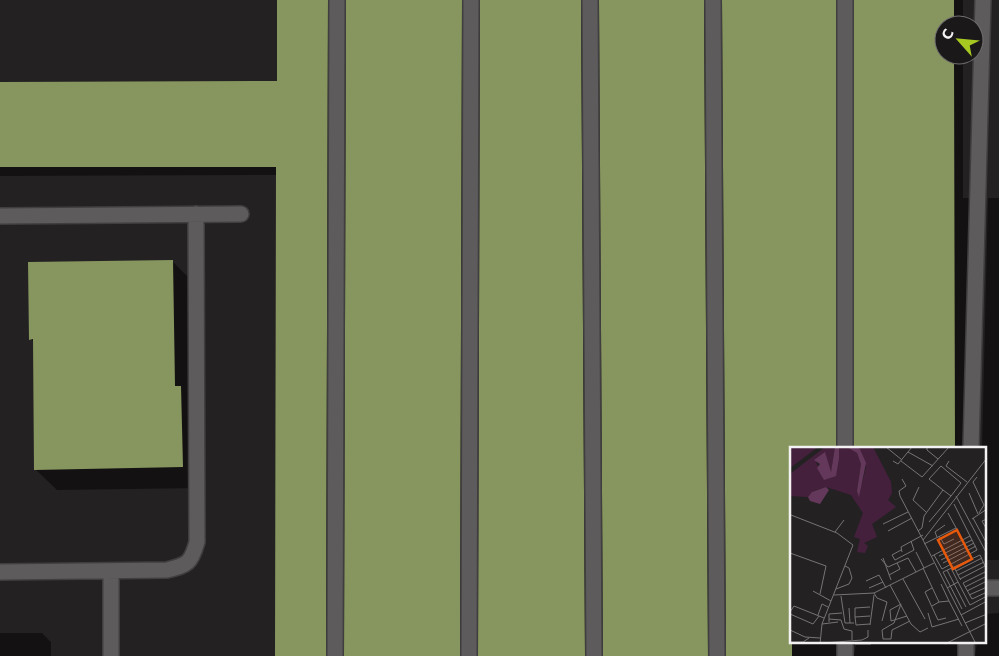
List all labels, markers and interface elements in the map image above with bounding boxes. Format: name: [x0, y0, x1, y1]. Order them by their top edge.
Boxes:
north arrow: [934, 15, 984, 65]
text: С: [937, 26, 957, 42]
inset map: [790, 447, 986, 644]

